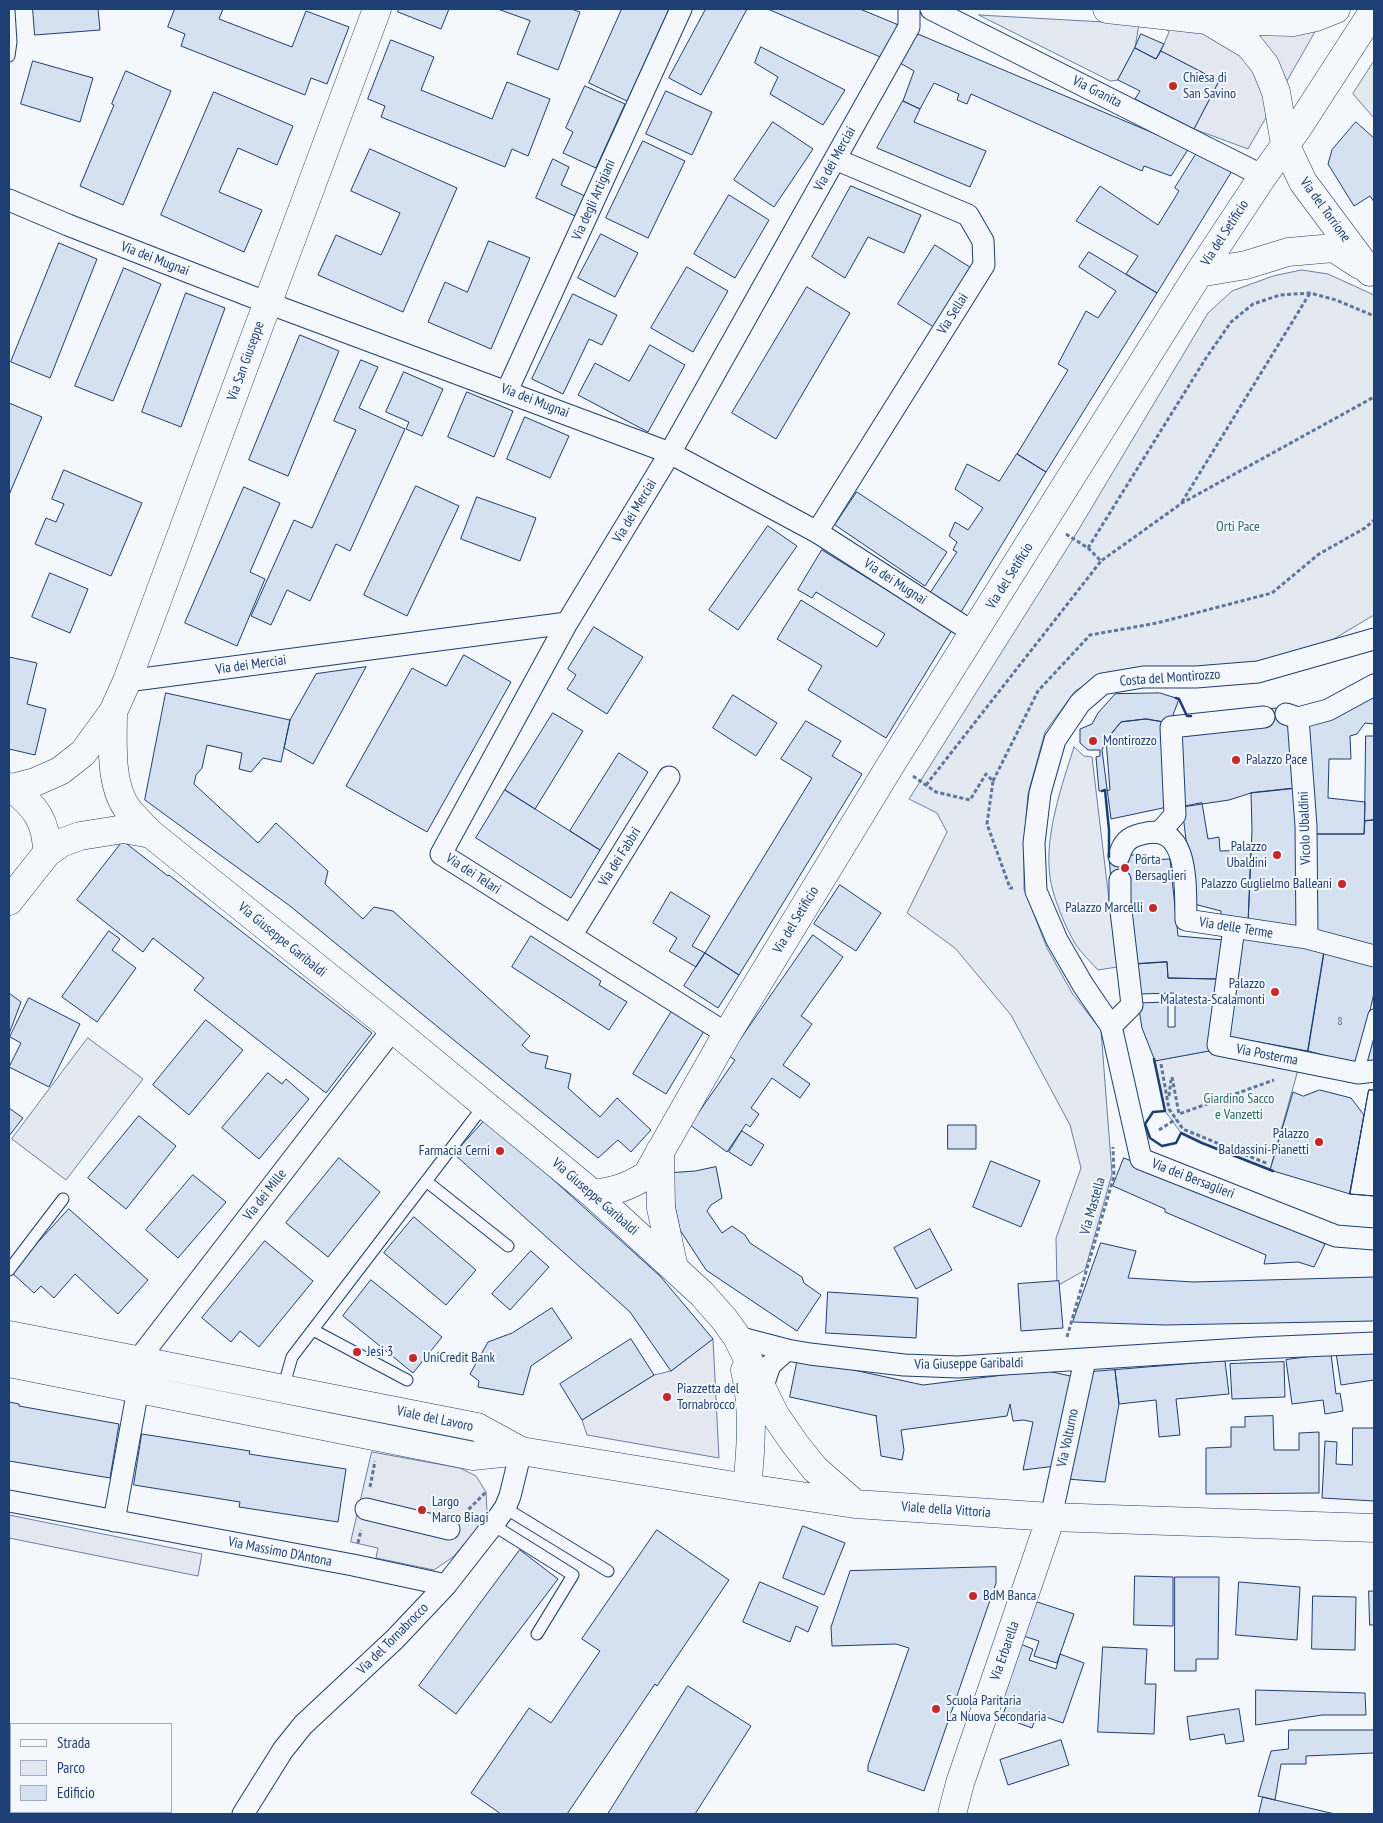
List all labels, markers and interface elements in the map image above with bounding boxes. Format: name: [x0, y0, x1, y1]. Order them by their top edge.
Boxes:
place label: Chiesa di San Savino: [1183, 70, 1236, 102]
street label: Via Granita: [1070, 72, 1124, 112]
marker: Chiesa di San Savino: [1167, 80, 1179, 92]
street label: Via dei Merciai: [810, 124, 860, 194]
street label: Via degli Artigiani: [569, 157, 619, 243]
street label: Via del Torrione: [1296, 174, 1354, 246]
street label: Via del Setificio: [1198, 197, 1252, 269]
street label: Via dei Mugnai: [118, 238, 192, 280]
street label: Via Sellai: [934, 290, 972, 338]
street label: Via San Giuseppe: [224, 319, 268, 403]
street label: Via dei Mugnai: [498, 380, 572, 422]
street label: Via dei Merciai: [609, 476, 661, 546]
park label: Orti Pace: [1216, 519, 1260, 535]
street label: Via del Setificio: [983, 540, 1037, 612]
street label: Via dei Mugnai: [860, 555, 930, 609]
street label: Via dei Merciai: [215, 652, 287, 678]
street label: Costa del Montirozzo: [1119, 666, 1221, 690]
place label: Montirozzo: [1103, 733, 1157, 749]
marker: Montirozzo: [1087, 735, 1099, 747]
place label: Palazzo Pace: [1246, 752, 1307, 768]
marker: Palazzo Pace: [1230, 754, 1242, 766]
street label: Vicolo Ubaldini: [1295, 791, 1315, 865]
street label: Via dei Fabbri: [595, 824, 645, 890]
place label: Palazzo Ubaldini: [1226, 839, 1267, 872]
marker: Palazzo Ubaldini: [1271, 849, 1283, 861]
street label: Via dei Telari: [442, 850, 504, 898]
place label: Porta Bersaglieri: [1135, 852, 1187, 884]
marker: Porta Bersaglieri: [1119, 862, 1131, 874]
place label: Palazzo Guglielmo Balleani: [1201, 876, 1332, 892]
marker: Palazzo Guglielmo Balleani: [1336, 878, 1348, 890]
street label: Via del Setificio: [769, 884, 823, 956]
street label: Via Giuseppe Garibaldi: [234, 899, 330, 981]
place label: Palazzo Marcelli: [1065, 900, 1143, 916]
marker: Palazzo Marcelli: [1147, 902, 1159, 914]
street label: Via delle Terme: [1198, 914, 1274, 942]
place label: Palazzo Malatesta-Scalamonti: [1160, 976, 1265, 1009]
marker: Palazzo Malatesta-Scalamonti: [1269, 986, 1281, 998]
house number: 8: [1338, 1015, 1342, 1029]
street label: Via Posterma: [1235, 1041, 1299, 1069]
park label: Giardino Sacco e Vanzetti: [1204, 1091, 1274, 1124]
place label: Palazzo Baldassini-Pianetti: [1219, 1126, 1309, 1158]
marker: Palazzo Baldassini-Pianetti: [1313, 1136, 1325, 1148]
place label: Farmacia Cerni: [419, 1143, 490, 1159]
marker: Farmacia Cerni: [494, 1145, 506, 1157]
street label: Via Giuseppe Garibaldi: [548, 1155, 642, 1239]
street label: Via dei Bersaglieri: [1149, 1155, 1237, 1203]
street label: Via dei Mille: [240, 1166, 290, 1224]
street label: Via Mastella: [1077, 1175, 1109, 1237]
place label: Jesi 3: [367, 1344, 393, 1360]
marker: Jesi 3: [351, 1346, 363, 1358]
place label: UniCredit Bank: [423, 1350, 495, 1366]
marker: UniCredit Bank: [407, 1352, 419, 1364]
street label: Via Giuseppe Garibaldi: [914, 1355, 1024, 1373]
place label: Piazzetta del Tornabrocco: [677, 1381, 739, 1414]
marker: Piazzetta del Tornabrocco: [661, 1391, 673, 1403]
street label: Viale del Lavoro: [395, 1403, 475, 1435]
street label: Via Volturno: [1054, 1407, 1082, 1469]
place label: Largo Marco Biagi: [432, 1494, 488, 1526]
street label: Viale della Vittoria: [901, 1498, 991, 1522]
marker: Largo Marco Biagi: [416, 1504, 428, 1516]
street label: Via Massimo D'Antona: [227, 1534, 333, 1570]
place label: BdM Banca: [983, 1588, 1036, 1604]
marker: BdM Banca: [967, 1590, 979, 1602]
street label: Via del Tornabrocco: [354, 1600, 432, 1678]
street label: Via Erbarella: [987, 1619, 1023, 1683]
place label: Scuola Paritaria La Nuova Secondaria: [946, 1693, 1046, 1725]
marker: Scuola Paritaria La Nuova Secondaria: [930, 1703, 942, 1715]
legend: [10, 1723, 172, 1813]
text: Strada: [57, 1733, 90, 1752]
text: Parco: [57, 1758, 85, 1777]
text: Edificio: [57, 1783, 95, 1802]

